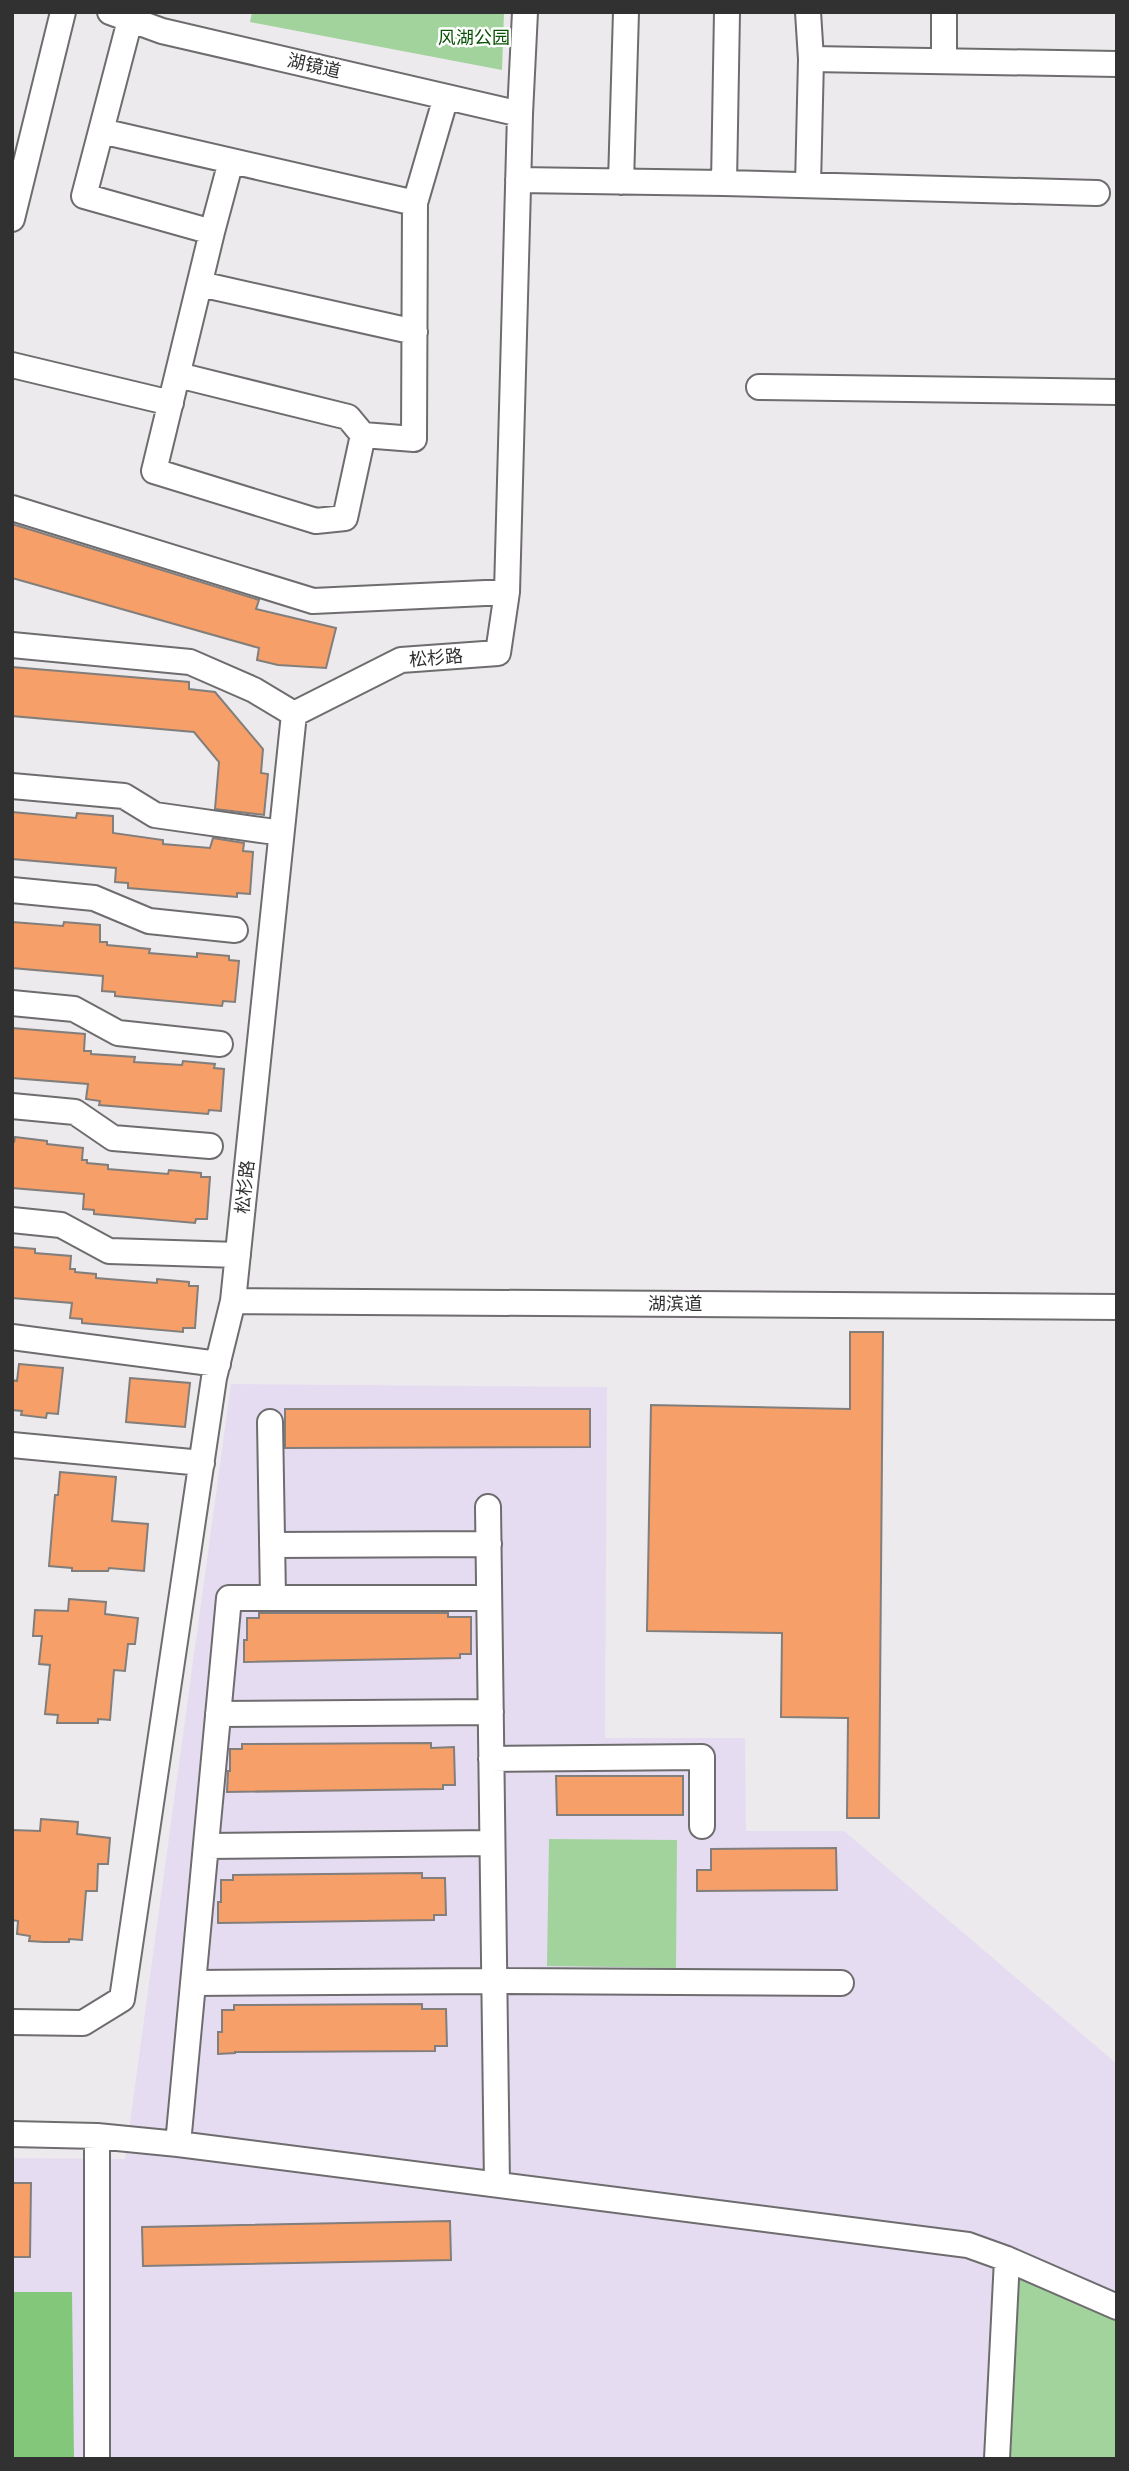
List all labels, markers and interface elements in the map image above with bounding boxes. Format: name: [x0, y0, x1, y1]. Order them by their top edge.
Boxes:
park label: 风湖公园: [438, 27, 510, 49]
street label: 湖镜道: [285, 49, 343, 83]
street label: 松杉路: [408, 645, 464, 671]
street label: 松杉路: [231, 1159, 259, 1215]
street label: 湖滨道: [648, 1293, 702, 1315]

